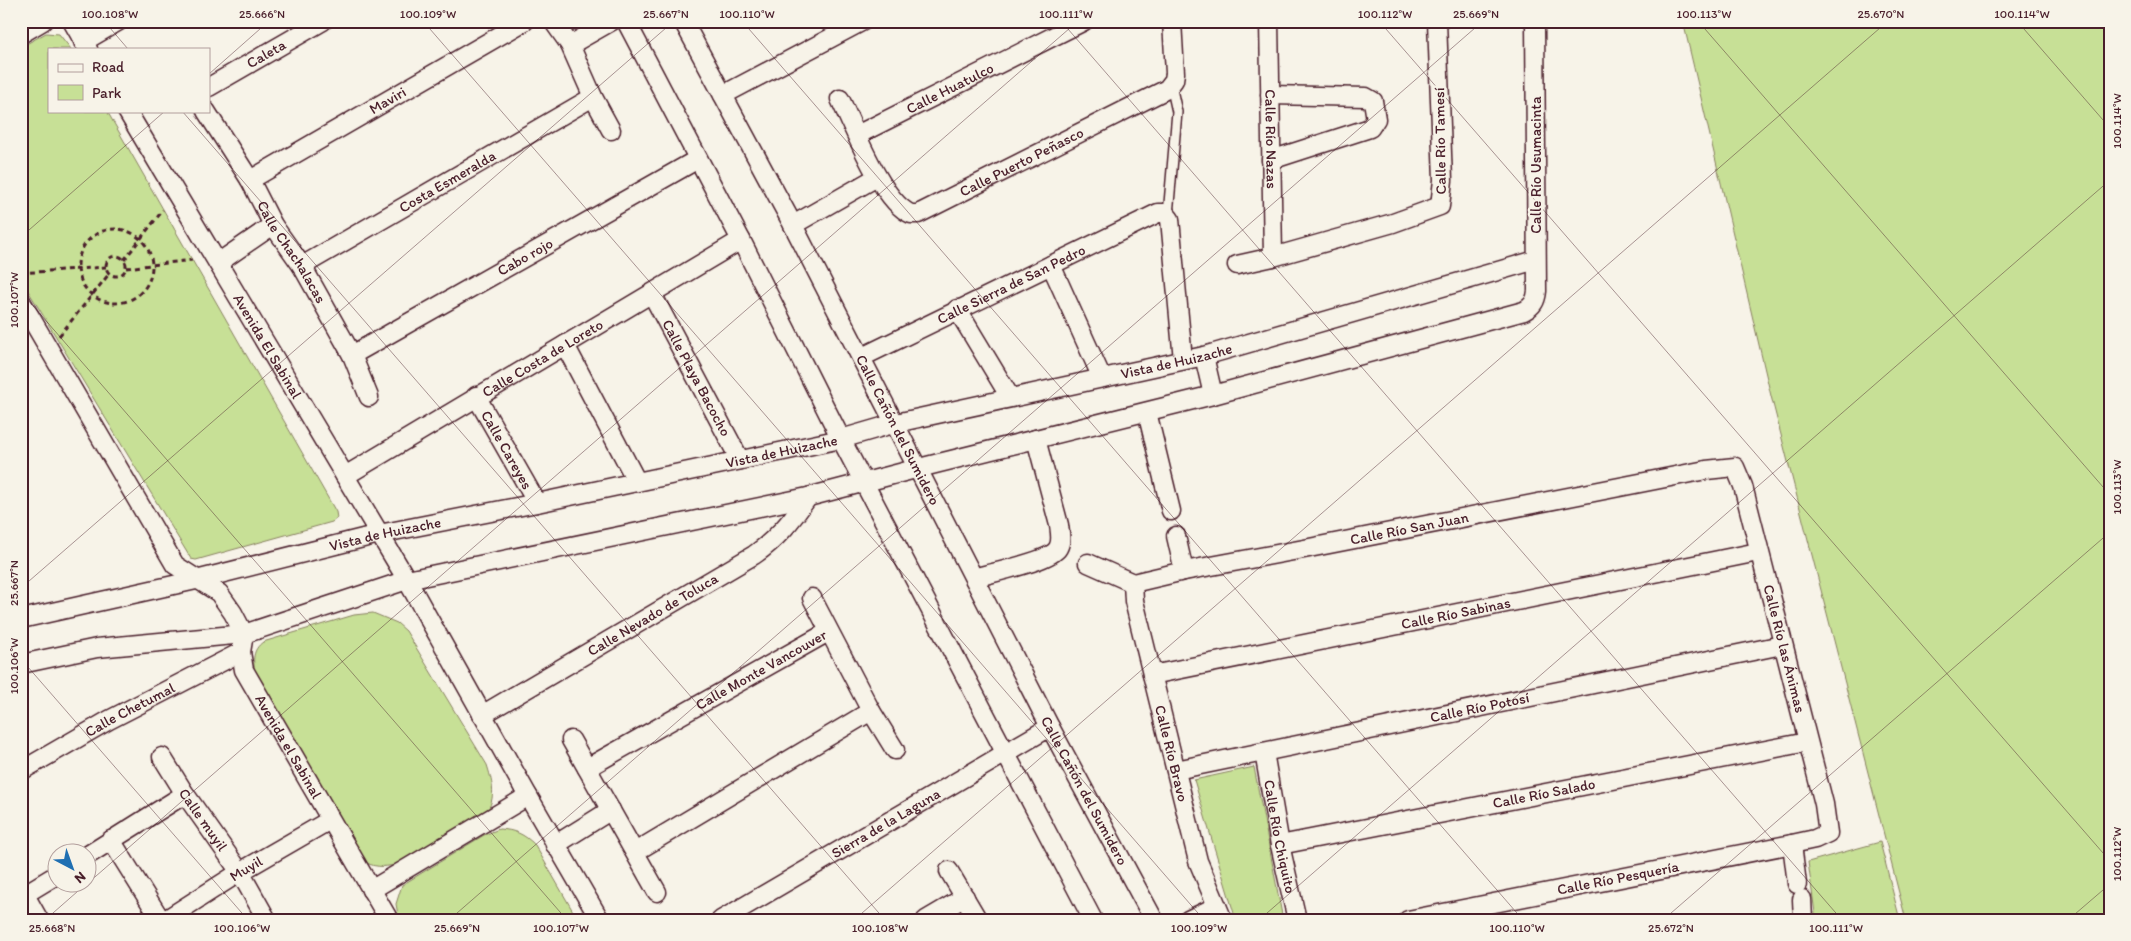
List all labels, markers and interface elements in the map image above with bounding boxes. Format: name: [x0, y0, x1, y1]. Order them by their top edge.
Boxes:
text: 100.108°W: [82, 7, 138, 21]
text: 25.666°N: [239, 7, 285, 21]
text: 100.109°W: [400, 7, 456, 21]
text: 25.667°N: [643, 7, 689, 21]
text: 100.110°W: [719, 7, 775, 21]
text: 100.111°W: [1039, 7, 1093, 21]
text: 100.112°W: [1358, 7, 1412, 21]
text: 25.669°N: [1453, 7, 1499, 21]
text: 100.113°W: [1677, 7, 1731, 21]
text: 25.670°N: [1858, 7, 1904, 21]
text: 100.114°W: [1994, 7, 2050, 21]
street label: Caleta: [243, 35, 289, 72]
legend: [48, 48, 210, 112]
text: Road: [92, 58, 125, 76]
street label: Calle Huatulco: [903, 59, 997, 118]
street label: Maviri: [366, 83, 409, 118]
text: Park: [92, 84, 122, 102]
street label: Calle Río Tamesí: [1430, 87, 1450, 195]
street label: Calle Río Nazas: [1261, 89, 1281, 189]
text: 100.114°W: [2110, 93, 2124, 149]
street label: Calle Río Usumacinta: [1527, 96, 1545, 234]
street label: Calle Puerto Peñasco: [957, 123, 1087, 201]
street label: Costa Esmeralda: [396, 146, 499, 217]
street label: Calle Chachalacas: [253, 198, 330, 307]
street label: Cabo rojo: [494, 234, 556, 280]
street label: Calle Sierra de San Pedro: [934, 241, 1088, 328]
text: 100.107°W: [7, 272, 21, 328]
street label: Avenida El Sabinal: [229, 291, 306, 403]
street label: Calle Costa de Loreto: [479, 315, 606, 401]
street label: Calle Playa Bacocho: [658, 316, 735, 439]
street label: Vista de Huizache: [1119, 339, 1234, 383]
street label: Calle Cañón del Sumidero: [852, 352, 944, 508]
street label: Calle Careyes: [477, 407, 536, 493]
street label: Vista de Huizache: [724, 431, 839, 472]
text: 100.113°W: [2110, 460, 2124, 514]
street label: Calle Río San Juan: [1349, 508, 1470, 549]
street label: Vista de Huizache: [327, 513, 442, 555]
text: 25.667°N: [7, 560, 21, 606]
street label: Calle Nevado de Toluca: [584, 569, 721, 660]
street label: Calle Río las Ánimas: [1759, 583, 1810, 715]
street label: Calle Río Sabinas: [1400, 593, 1512, 633]
street label: Calle Monte Vancouver: [692, 625, 830, 714]
text: 100.106°W: [7, 638, 21, 694]
street label: Calle Chetumal: [82, 678, 179, 741]
street label: Calle Río Potosí: [1428, 688, 1531, 726]
street label: Avenida el Sabinal: [251, 691, 326, 803]
street label: Calle Río Bravo: [1151, 703, 1192, 804]
street label: Calle Cañón del Sumidero: [1037, 713, 1132, 868]
street label: Calle Río Salado: [1491, 775, 1597, 812]
street label: Calle Río Chiquito: [1260, 778, 1300, 895]
street label: Sierra de la Laguna: [828, 784, 944, 862]
street label: Calle muyil: [175, 785, 232, 855]
text: 100.112°W: [2110, 827, 2124, 881]
north arrow: [48, 844, 98, 894]
street label: Muyil: [226, 852, 266, 885]
street label: Calle Río Pesquería: [1555, 857, 1681, 899]
text: N: [71, 868, 89, 887]
text: 25.668°N: [29, 921, 75, 935]
text: 100.106°W: [214, 921, 270, 935]
text: 25.669°N: [434, 921, 480, 935]
text: 100.107°W: [533, 921, 589, 935]
text: 100.108°W: [852, 921, 908, 935]
text: 100.109°W: [1171, 921, 1227, 935]
text: 100.110°W: [1489, 921, 1545, 935]
text: 25.672°N: [1648, 921, 1694, 935]
text: 100.111°W: [1809, 921, 1863, 935]

